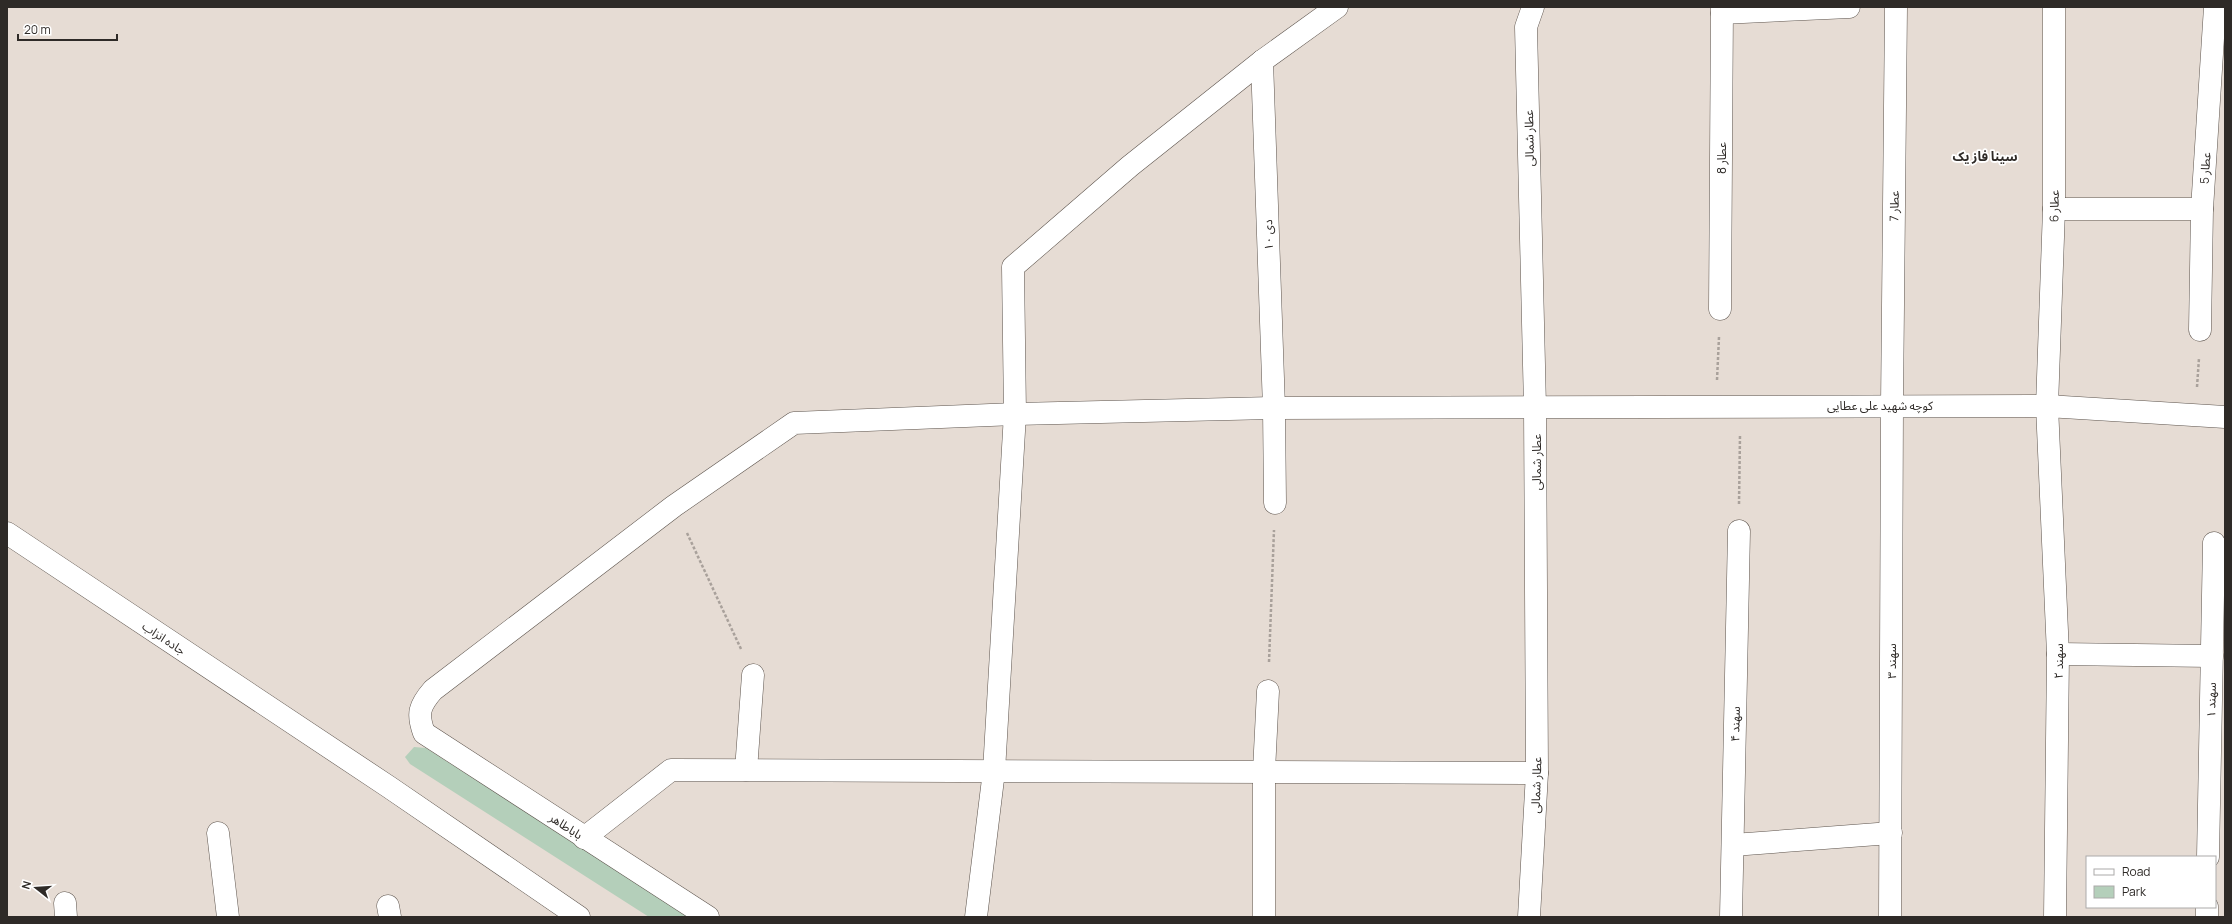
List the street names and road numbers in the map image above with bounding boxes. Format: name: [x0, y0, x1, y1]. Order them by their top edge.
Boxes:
street label: عطار شمالی: [1520, 110, 1538, 166]
street label: عطار 8: [1713, 142, 1730, 174]
street label: عطار 5: [2195, 152, 2215, 184]
street label: عطار 7: [1885, 190, 1903, 222]
street label: عطار 6: [2045, 190, 2063, 222]
street label: دی ۱۰: [1259, 219, 1277, 251]
street label: کوچه شهید علی عطایی: [1827, 397, 1934, 414]
street label: عطار شمالی: [1528, 434, 1545, 490]
street label: جاده انزاب: [139, 617, 189, 659]
street label: سهند ۳: [1883, 643, 1900, 679]
street label: سهند ۲: [2050, 643, 2067, 679]
street label: سهند ۱: [2202, 682, 2220, 718]
street label: سهند ۴: [1726, 706, 1744, 742]
street label: عطار شمالی: [1527, 756, 1545, 814]
street label: باباطاهر: [545, 808, 586, 843]

